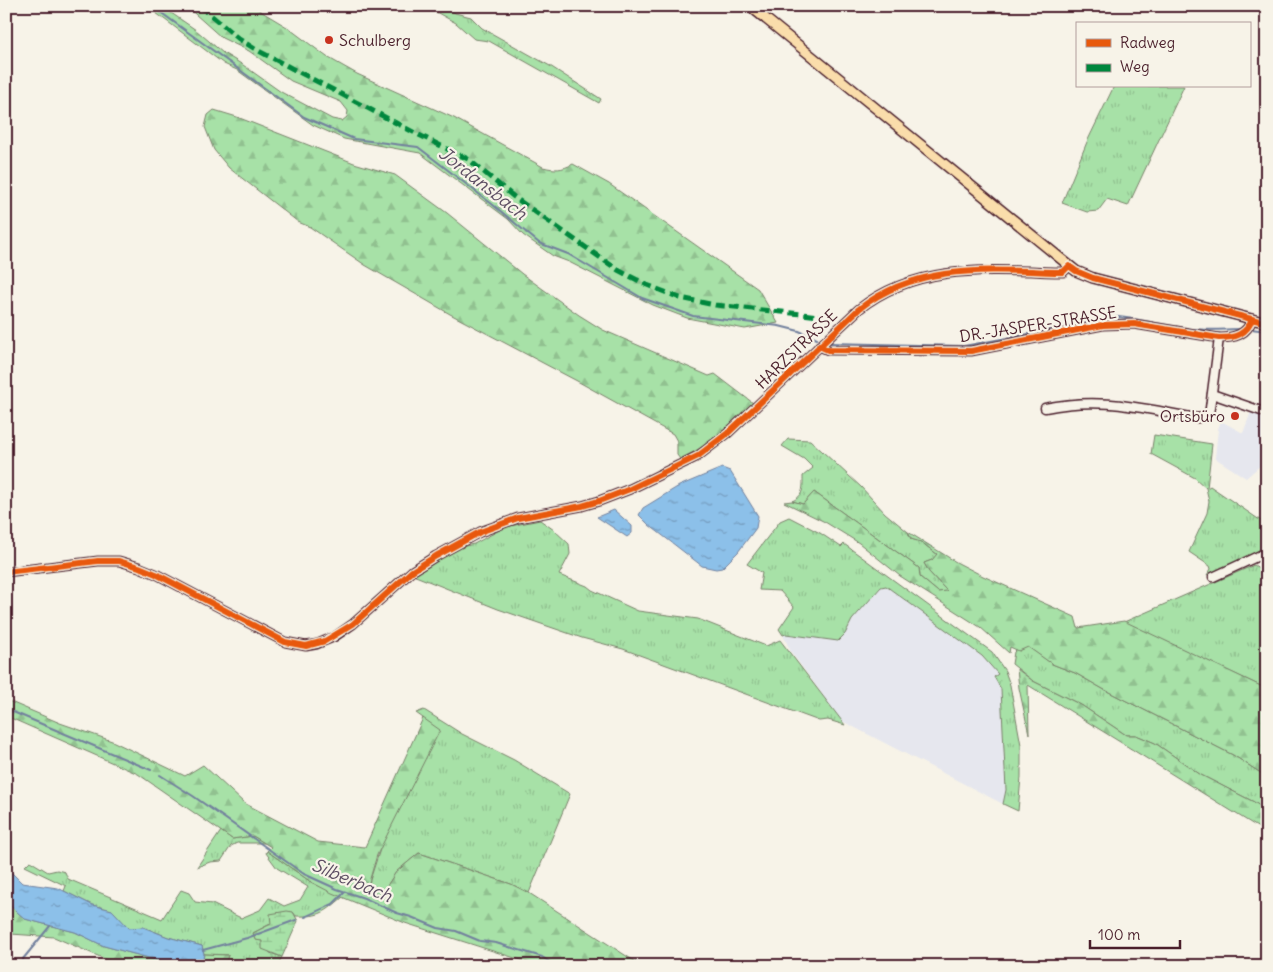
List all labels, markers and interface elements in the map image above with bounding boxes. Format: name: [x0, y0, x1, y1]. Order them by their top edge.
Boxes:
legend: [1076, 22, 1250, 88]
place label: Schulberg: [339, 30, 411, 50]
text: Radweg: [1120, 33, 1175, 52]
marker: Schulberg: [323, 34, 335, 46]
text: Weg: [1120, 57, 1150, 76]
water label: Jordansbach: [434, 141, 532, 225]
street label: DR.-JASPER-STRASSE: [958, 302, 1118, 346]
street label: HARZSTRASSE: [751, 305, 841, 393]
place label: Ortsbüro: [1160, 406, 1225, 426]
marker: Ortsbüro: [1229, 410, 1241, 422]
water label: Silberbach: [309, 853, 396, 907]
scale bar: [1090, 917, 1180, 949]
text: 100 m: [1098, 925, 1140, 944]

